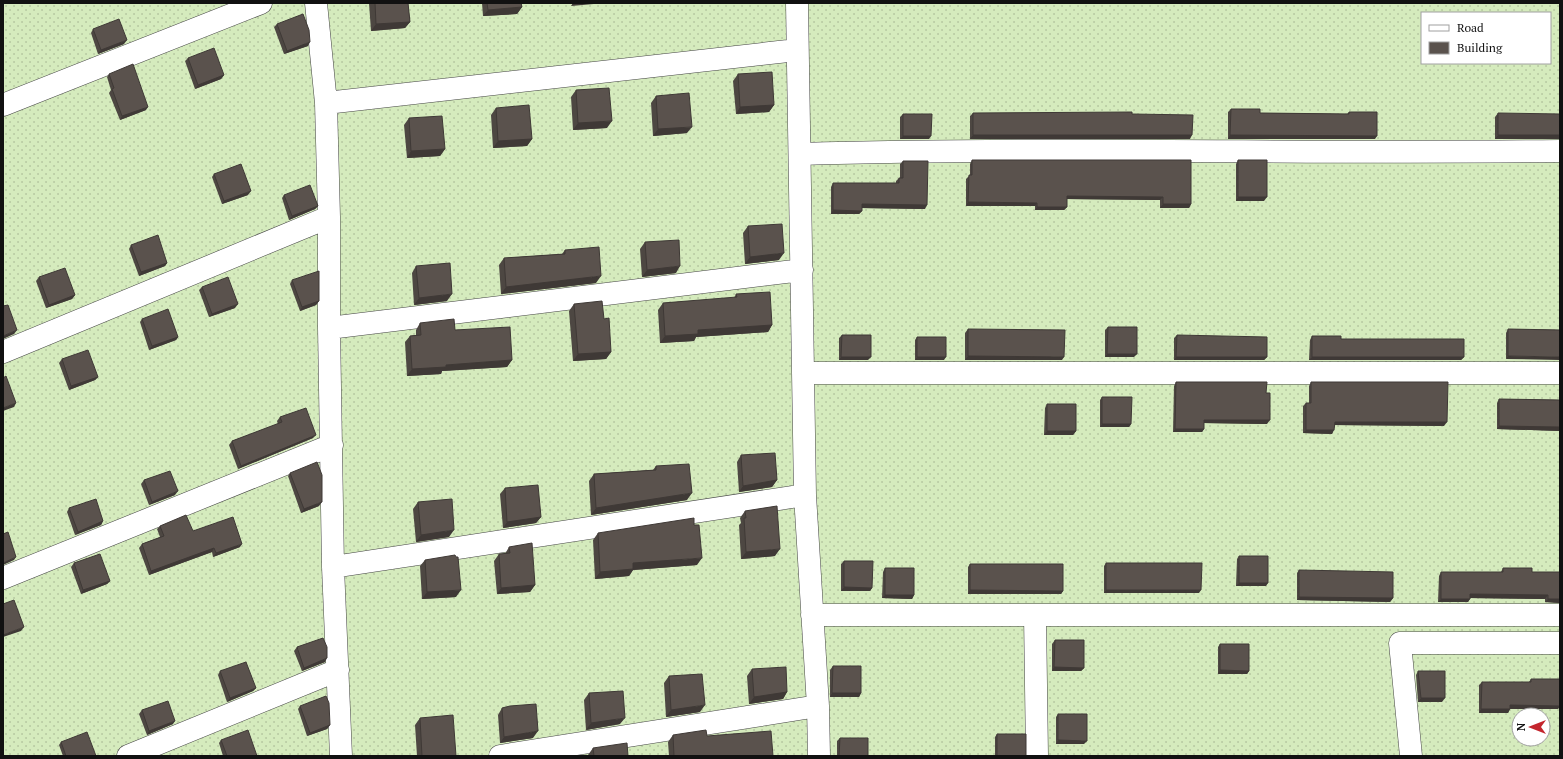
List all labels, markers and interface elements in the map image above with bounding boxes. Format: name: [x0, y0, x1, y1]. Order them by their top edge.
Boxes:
legend: [1421, 12, 1551, 64]
text: Road: [1457, 20, 1484, 35]
text: Building: [1457, 40, 1503, 55]
north arrow: [1511, 707, 1551, 747]
text: N: [1514, 722, 1528, 731]

